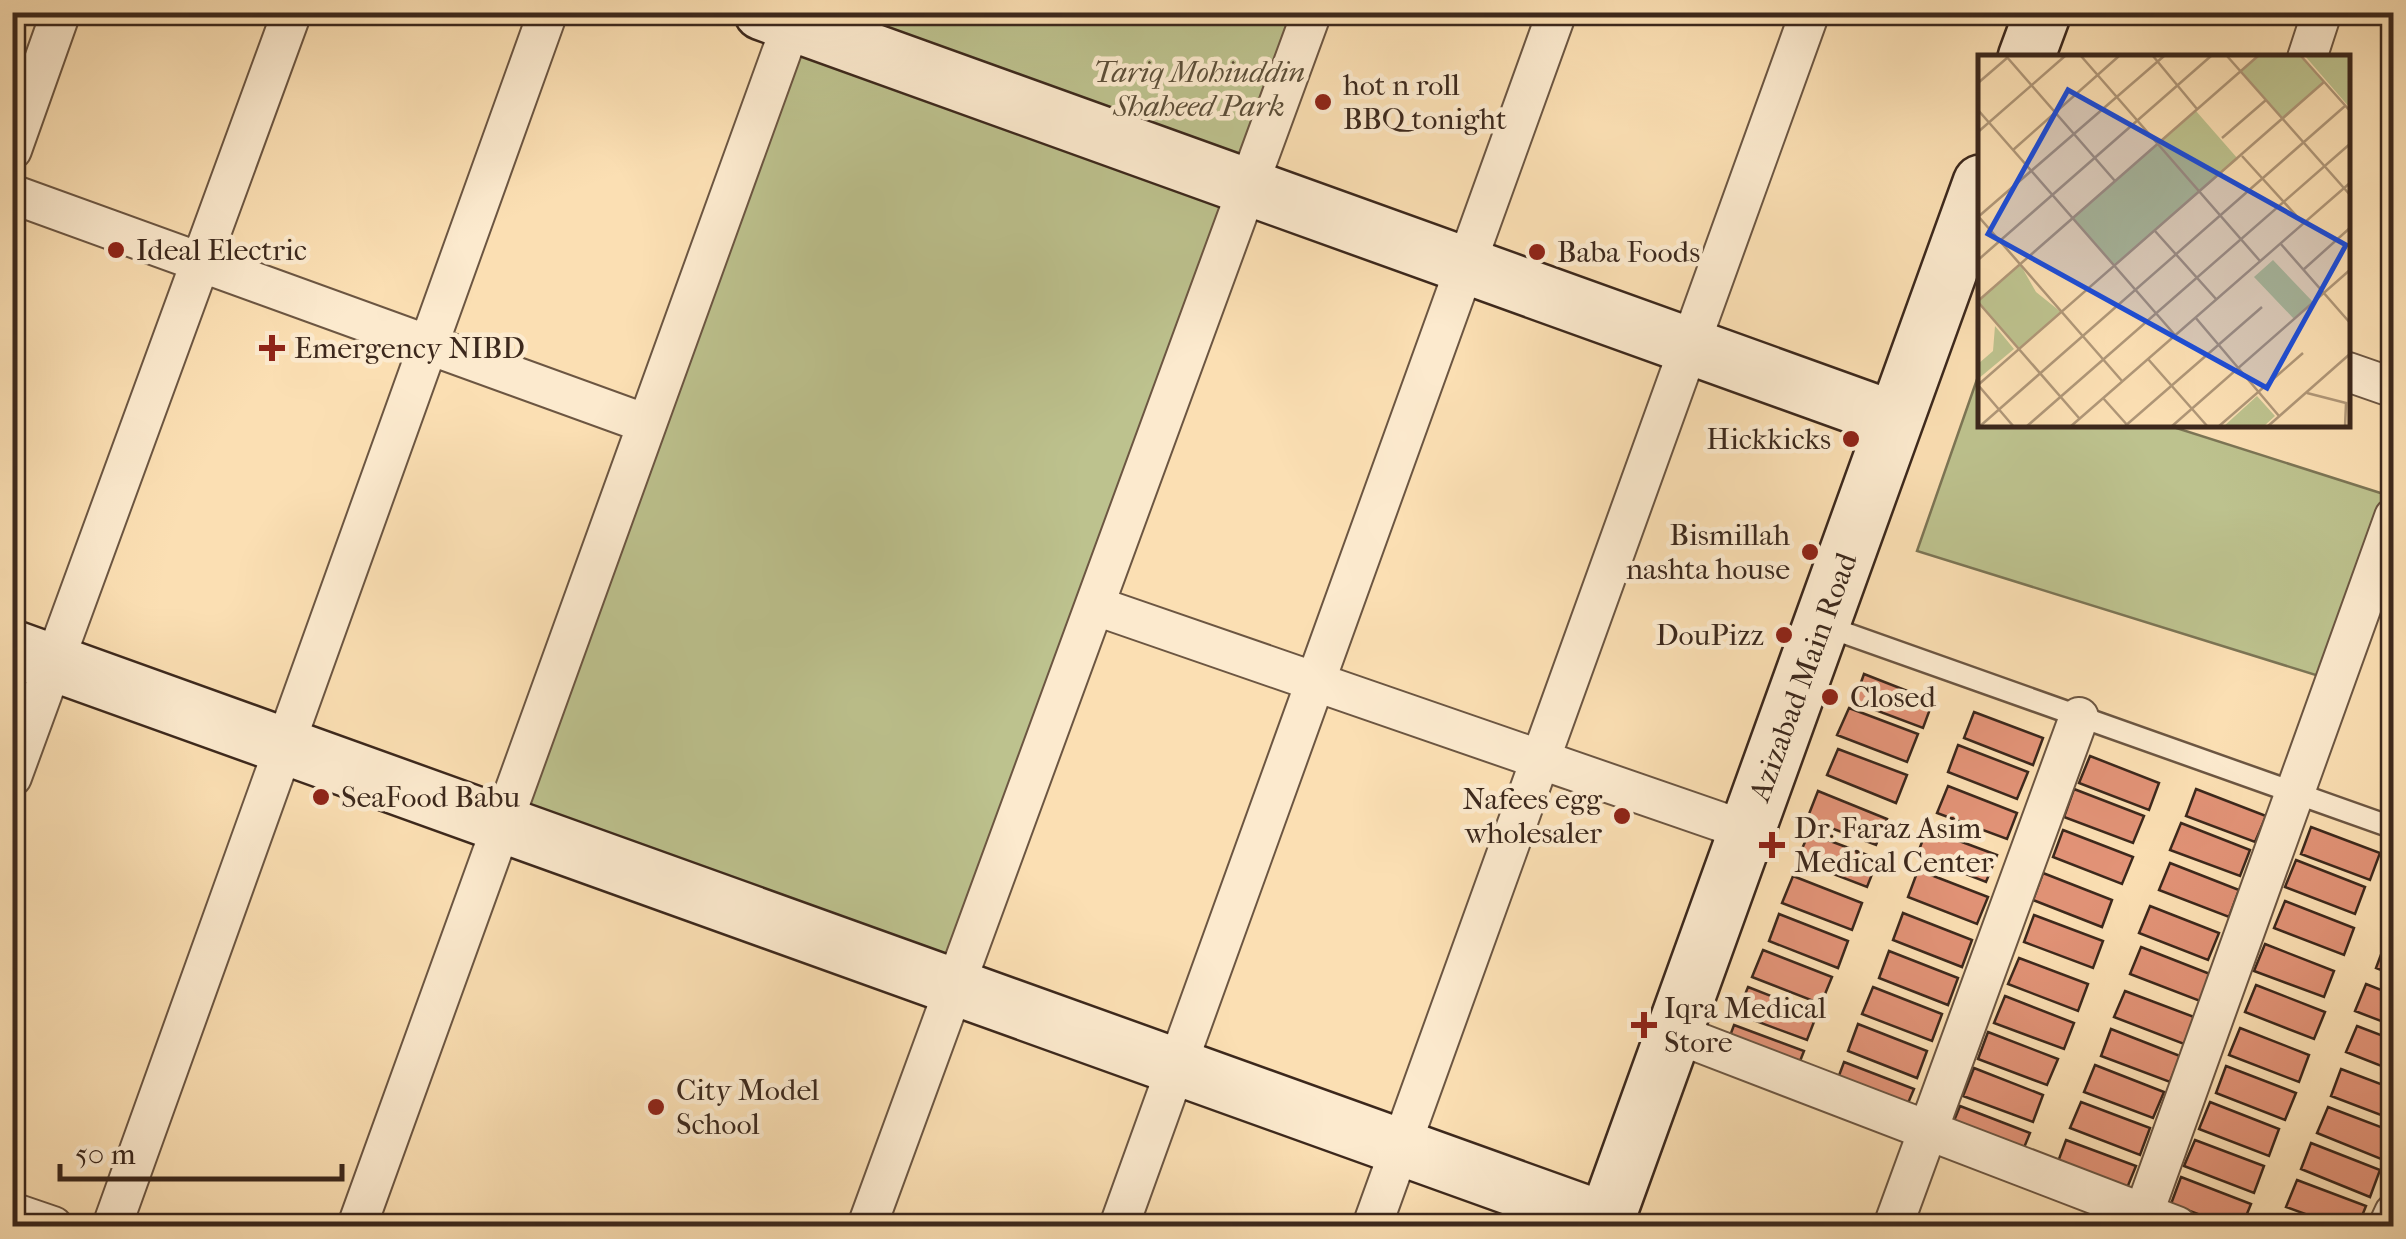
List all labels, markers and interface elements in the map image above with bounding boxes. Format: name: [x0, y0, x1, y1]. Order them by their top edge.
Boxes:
park label: Tariq Mohiuddin Shaheed Park: [1093, 55, 1305, 124]
inset map: [1978, 55, 2351, 428]
place label: hot n roll BBQ tonight: [1343, 68, 1507, 137]
marker: hot n roll BBQ tonight: [1312, 91, 1334, 113]
place label: Ideal Electric: [136, 233, 307, 268]
place label: Baba Foods: [1557, 235, 1700, 270]
marker: Ideal Electric: [105, 239, 127, 261]
marker: Baba Foods: [1526, 241, 1548, 263]
place label: Emergency NIBD: [294, 331, 525, 366]
marker: Emergency NIBD: [259, 335, 285, 361]
place label: Hickkicks: [1706, 422, 1831, 457]
marker: Hickkicks: [1840, 428, 1862, 450]
place label: Bismillah nashta house: [1626, 518, 1790, 587]
marker: Bismillah nashta house: [1799, 541, 1821, 563]
street label: Azizabad Main Road: [1742, 548, 1865, 807]
place label: DouPizz: [1656, 618, 1764, 653]
marker: DouPizz: [1773, 624, 1795, 646]
place label: Closed: [1850, 680, 1936, 715]
marker: Closed: [1819, 686, 1841, 708]
place label: SeaFood Babu: [341, 780, 520, 815]
place label: Nafees egg wholesaler: [1463, 782, 1603, 851]
marker: SeaFood Babu: [310, 786, 332, 808]
marker: Nafees egg wholesaler: [1611, 805, 1633, 827]
place label: Dr. Faraz Asim Medical Center: [1794, 811, 1994, 880]
marker: Dr. Faraz Asim Medical Center: [1759, 832, 1785, 858]
place label: Iqra Medical Store: [1664, 991, 1826, 1060]
marker: Iqra Medical Store: [1633, 1014, 1655, 1036]
place label: City Model School: [676, 1073, 819, 1142]
marker: City Model School: [645, 1096, 667, 1118]
scale bar: [60, 1119, 342, 1181]
text: 50 m: [75, 1137, 136, 1172]

